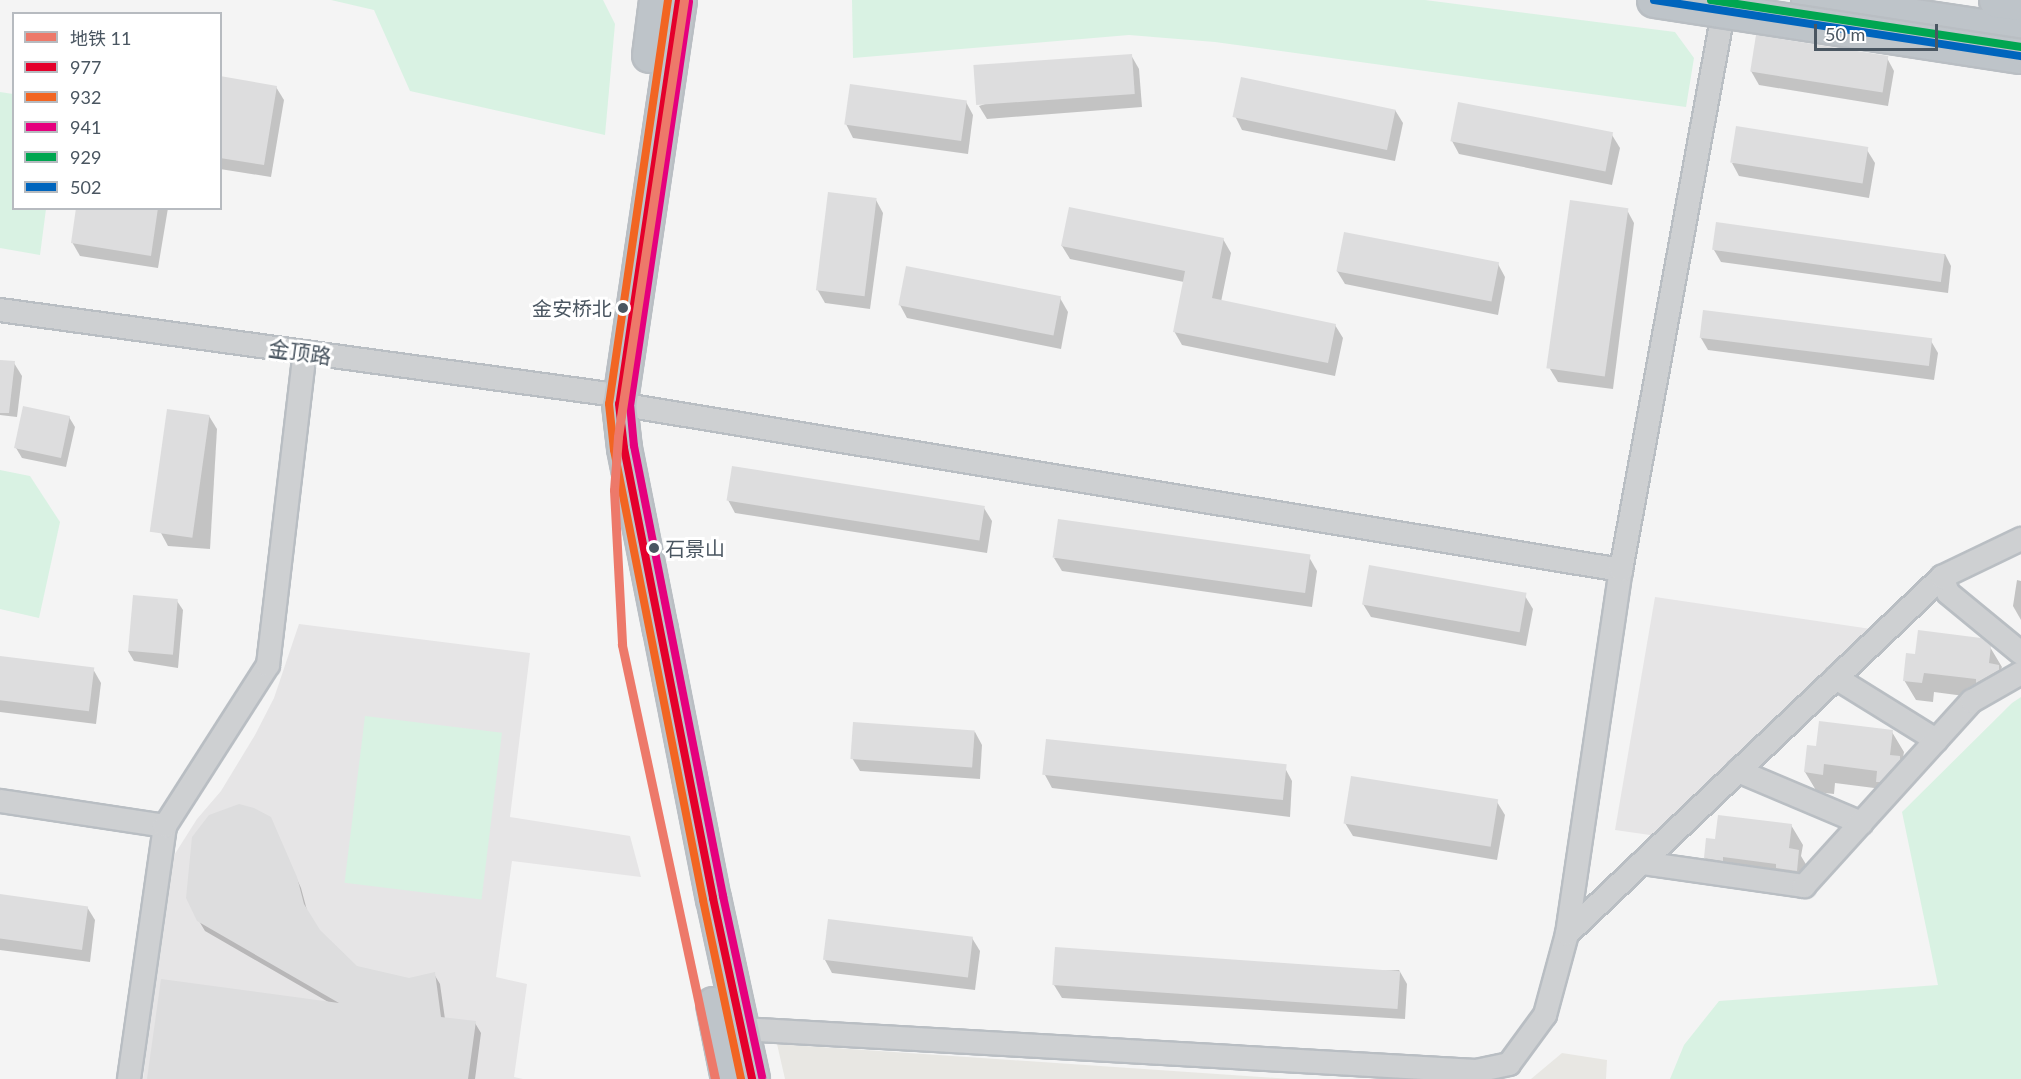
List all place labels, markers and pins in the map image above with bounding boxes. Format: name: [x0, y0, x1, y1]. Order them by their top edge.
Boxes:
place label: 金安桥北: [532, 296, 612, 320]
marker: 金安桥北: [617, 302, 629, 314]
place label: 石景山: [665, 536, 725, 560]
marker: 石景山: [648, 542, 660, 554]

